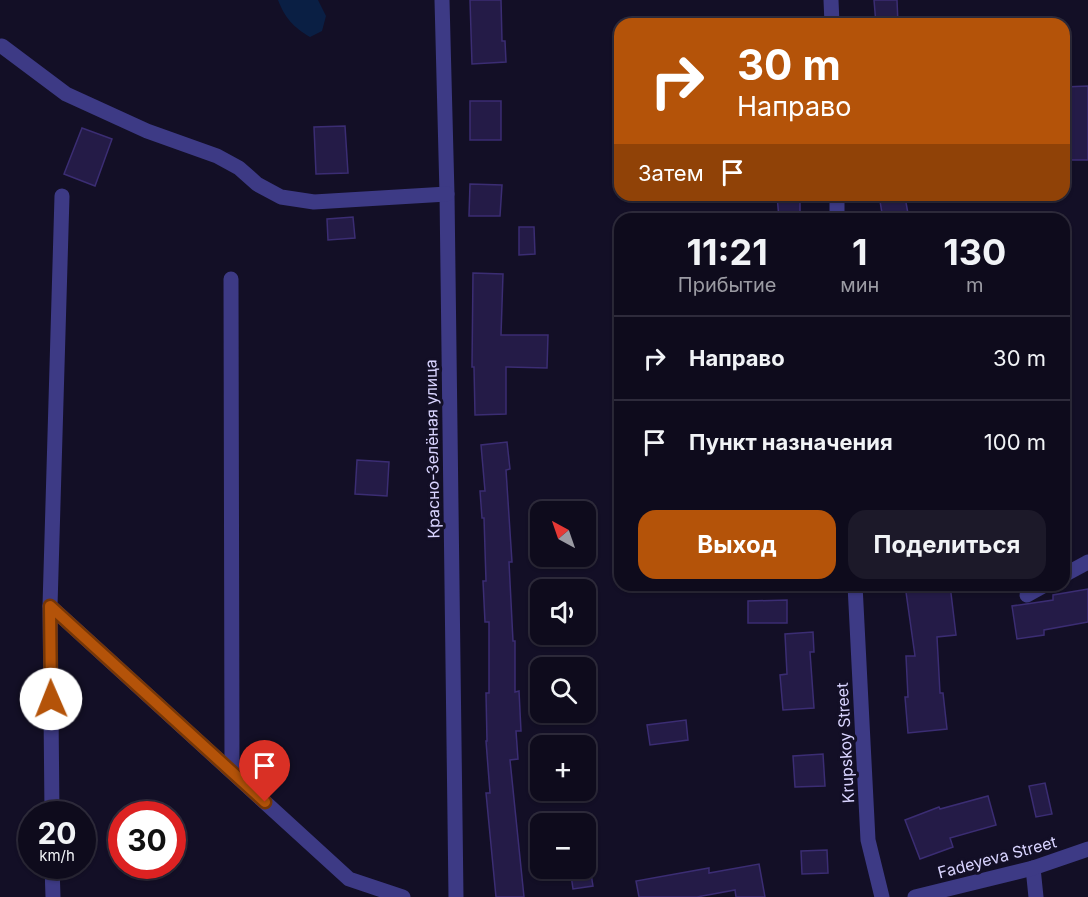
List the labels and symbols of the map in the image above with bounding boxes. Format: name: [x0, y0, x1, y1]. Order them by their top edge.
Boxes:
street label: Красно-Зелёная улица: [420, 359, 444, 539]
north arrow: [530, 501, 596, 567]
position arrow: [19, 667, 83, 731]
street label: Krupskoy Street: [832, 682, 858, 804]
pin: [239, 740, 290, 802]
speed limit sign: 30: [108, 801, 186, 879]
street label: Fadeyeva Street: [935, 832, 1059, 882]

